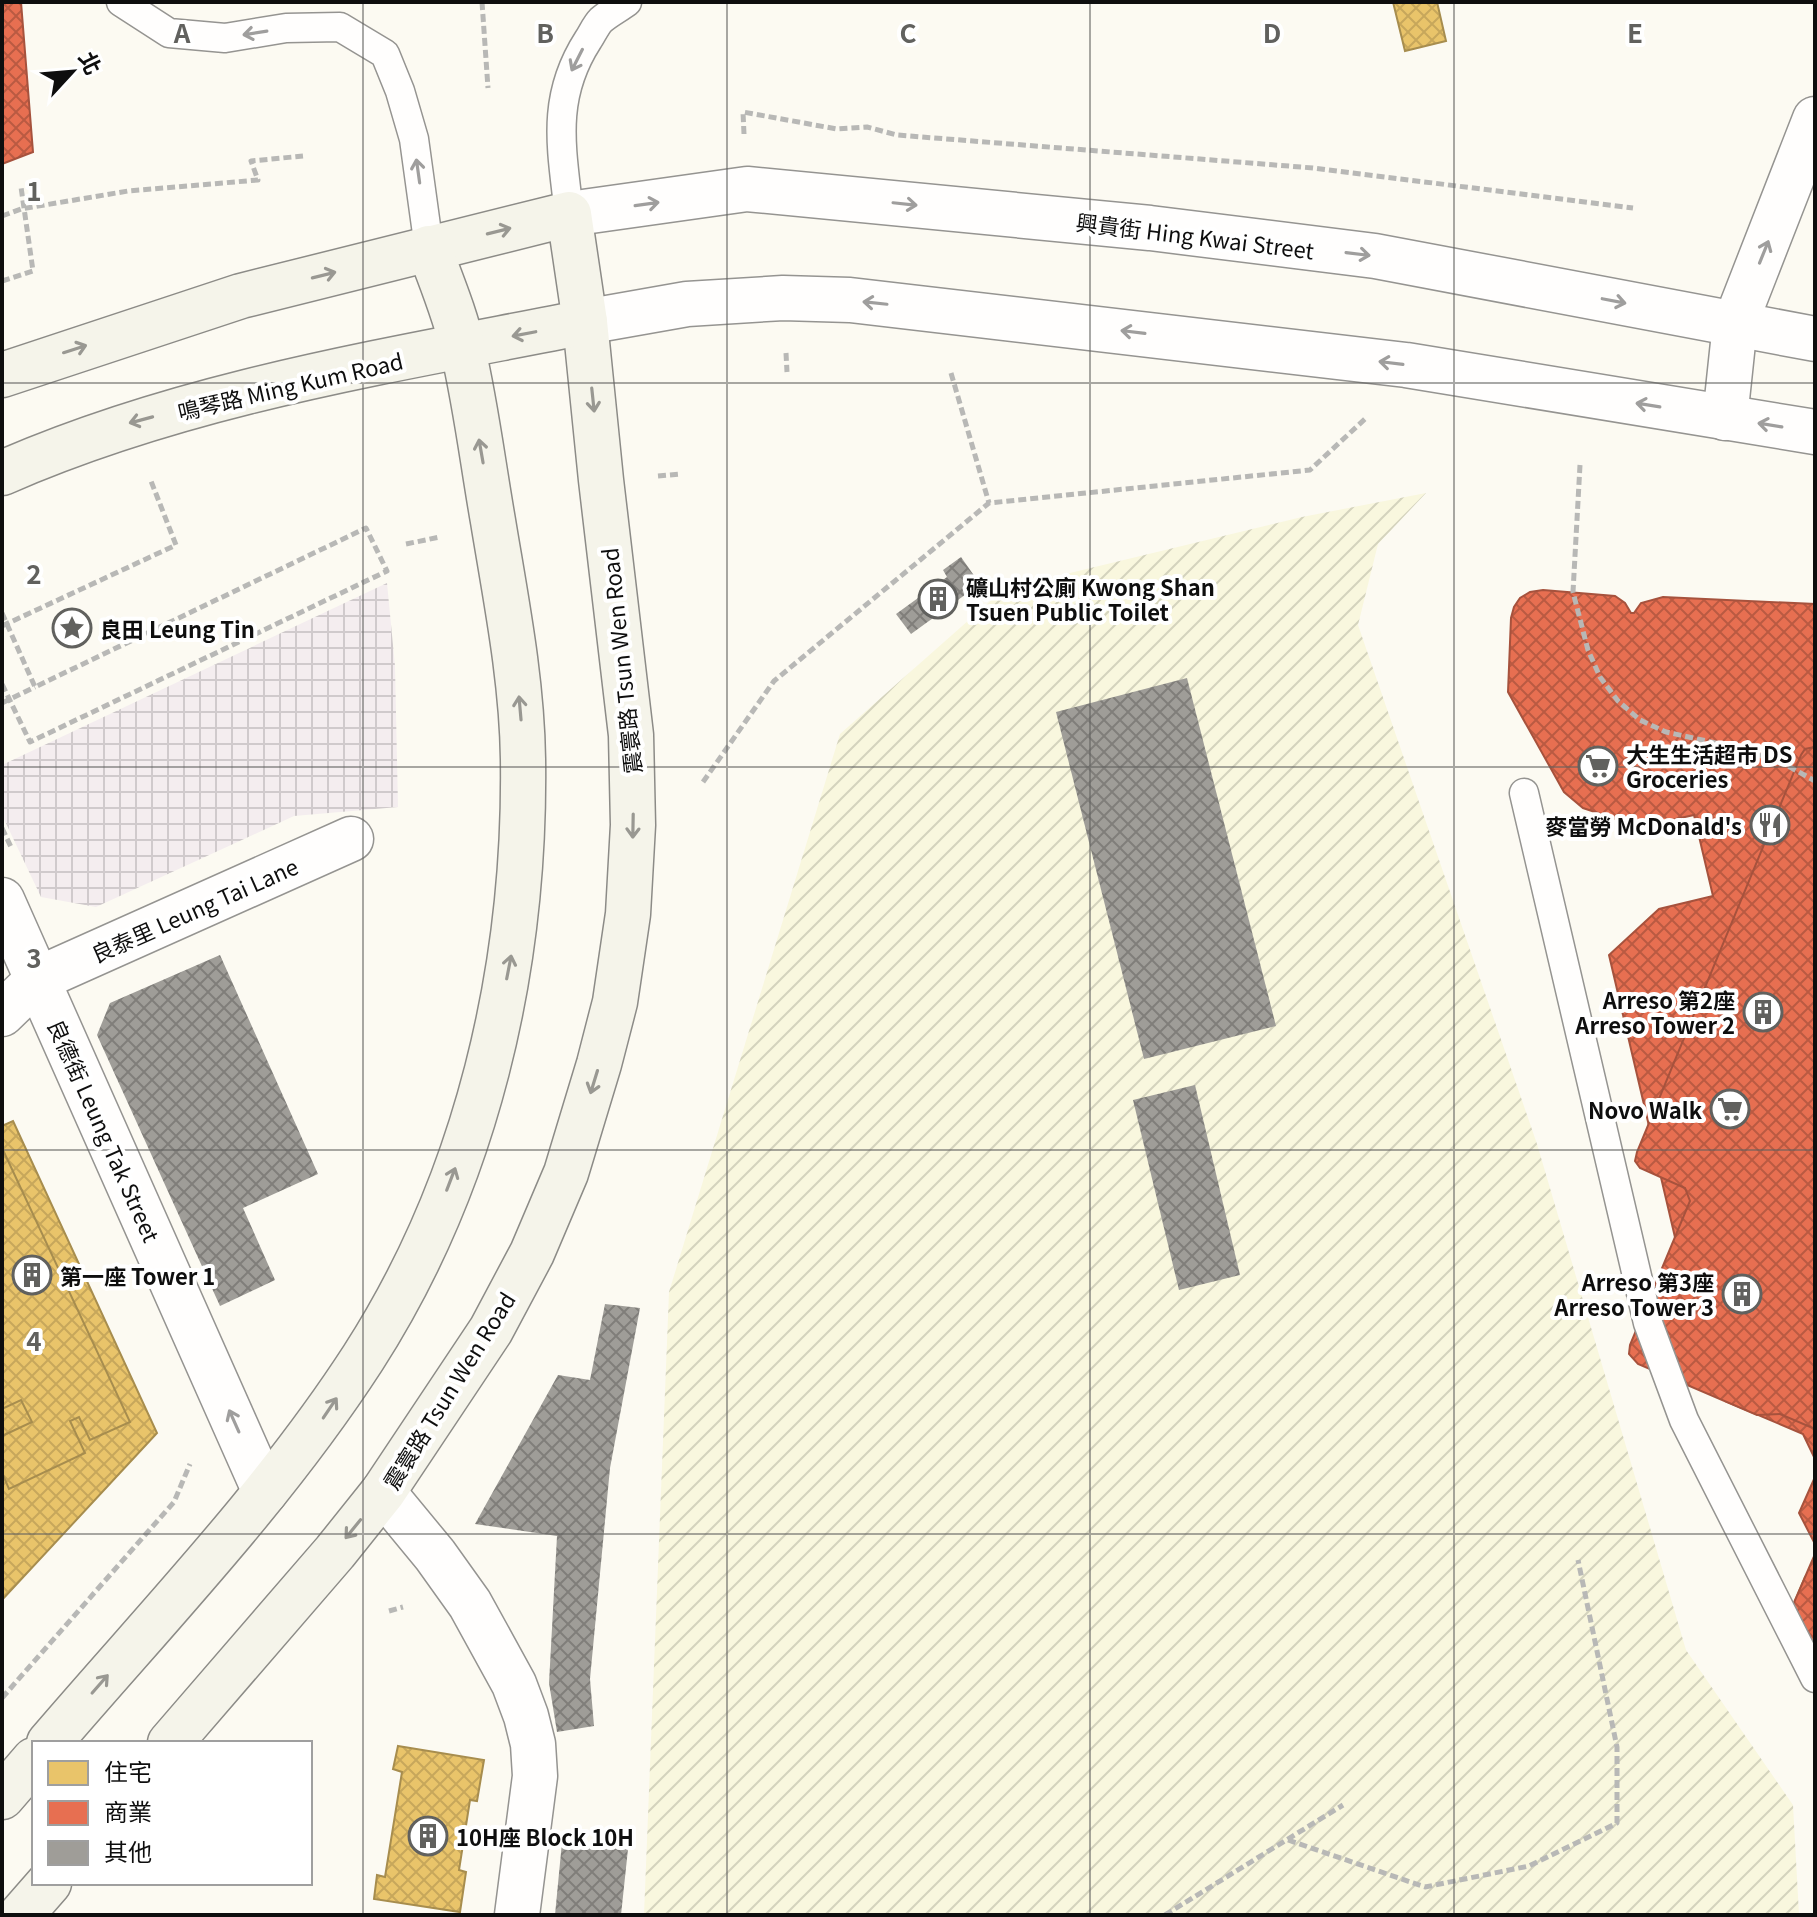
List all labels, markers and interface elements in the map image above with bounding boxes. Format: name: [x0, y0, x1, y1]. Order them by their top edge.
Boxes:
text: A: [173, 13, 191, 50]
text: B: [536, 13, 554, 50]
text: C: [899, 13, 917, 50]
text: D: [1263, 13, 1281, 50]
text: E: [1627, 13, 1643, 50]
one-way arrow: [242, 27, 268, 42]
north arrow: [32, 32, 112, 112]
text: 北: [73, 45, 111, 79]
one-way arrow: [569, 47, 584, 71]
one-way arrow: [411, 158, 426, 185]
text: 1: [26, 171, 42, 208]
one-way arrow: [633, 196, 660, 211]
one-way arrow: [891, 197, 918, 212]
street label: 興貴街 Hing Kwai Street: [1074, 205, 1316, 265]
one-way arrow: [486, 223, 512, 238]
one-way arrow: [1758, 240, 1772, 265]
one-way arrow: [1344, 246, 1371, 261]
one-way arrow: [311, 266, 337, 281]
one-way arrow: [862, 295, 888, 310]
one-way arrow: [1600, 295, 1626, 310]
one-way arrow: [1121, 324, 1146, 339]
one-way arrow: [512, 328, 537, 343]
one-way arrow: [63, 341, 88, 356]
street label: 鳴琴路 Ming Kum Road: [174, 343, 406, 427]
one-way arrow: [1379, 355, 1404, 370]
one-way arrow: [586, 386, 601, 413]
one-way arrow: [1635, 397, 1661, 412]
one-way arrow: [129, 413, 155, 428]
one-way arrow: [1758, 417, 1783, 432]
one-way arrow: [472, 439, 487, 464]
street label: 震寰路 Tsun Wen Road: [592, 546, 648, 776]
text: 2: [26, 554, 42, 591]
place label: 礦山村公廁 Kwong Shan Tsuen Public Toilet: [966, 570, 1215, 627]
building icon: 礦山村公廁 Kwong Shan Tsuen Public Toilet: [917, 578, 959, 620]
place icon: 良田 Leung Tin: [51, 607, 93, 649]
place label: 良田 Leung Tin: [100, 612, 255, 644]
one-way arrow: [512, 695, 527, 722]
place label: 大生生活超市 DS Groceries: [1626, 737, 1792, 794]
supermarket icon: 大生生活超市 DS Groceries: [1577, 745, 1619, 787]
restaurant icon: 麥當勞 McDonald's: [1749, 804, 1791, 846]
place label: 麥當勞 McDonald's: [1546, 809, 1742, 841]
one-way arrow: [625, 812, 640, 839]
street label: 良泰里 Leung Tai Lane: [85, 849, 303, 969]
text: 3: [26, 938, 42, 975]
one-way arrow: [503, 955, 518, 980]
place label: Arreso 第2座 Arreso Tower 2: [1574, 983, 1735, 1040]
building icon: Arreso 第2座 Arreso Tower 2: [1742, 991, 1784, 1033]
street label: 良德街 Leung Tak Street: [41, 1013, 169, 1247]
one-way arrow: [586, 1068, 601, 1094]
supermarket icon: Novo Walk: [1709, 1088, 1751, 1130]
place label: Novo Walk: [1588, 1093, 1703, 1125]
one-way arrow: [445, 1167, 459, 1192]
building icon: 第一座 Tower 1: [11, 1254, 53, 1296]
place label: 第一座 Tower 1: [60, 1259, 215, 1291]
place label: Arreso 第3座 Arreso Tower 3: [1553, 1265, 1714, 1322]
building icon: Arreso 第3座 Arreso Tower 3: [1721, 1273, 1763, 1315]
street label: 震寰路 Tsun Wen Road: [374, 1285, 522, 1495]
text: 4: [26, 1321, 42, 1358]
one-way arrow: [321, 1397, 338, 1419]
one-way arrow: [225, 1409, 240, 1433]
one-way arrow: [344, 1518, 362, 1539]
one-way arrow: [91, 1674, 109, 1695]
legend: [32, 1741, 312, 1885]
text: 住宅: [104, 1753, 152, 1788]
text: 商業: [104, 1793, 152, 1828]
building icon: 10H座 Block 10H: [407, 1815, 449, 1857]
place label: 10H座 Block 10H: [456, 1820, 634, 1852]
text: 其他: [104, 1833, 152, 1868]

